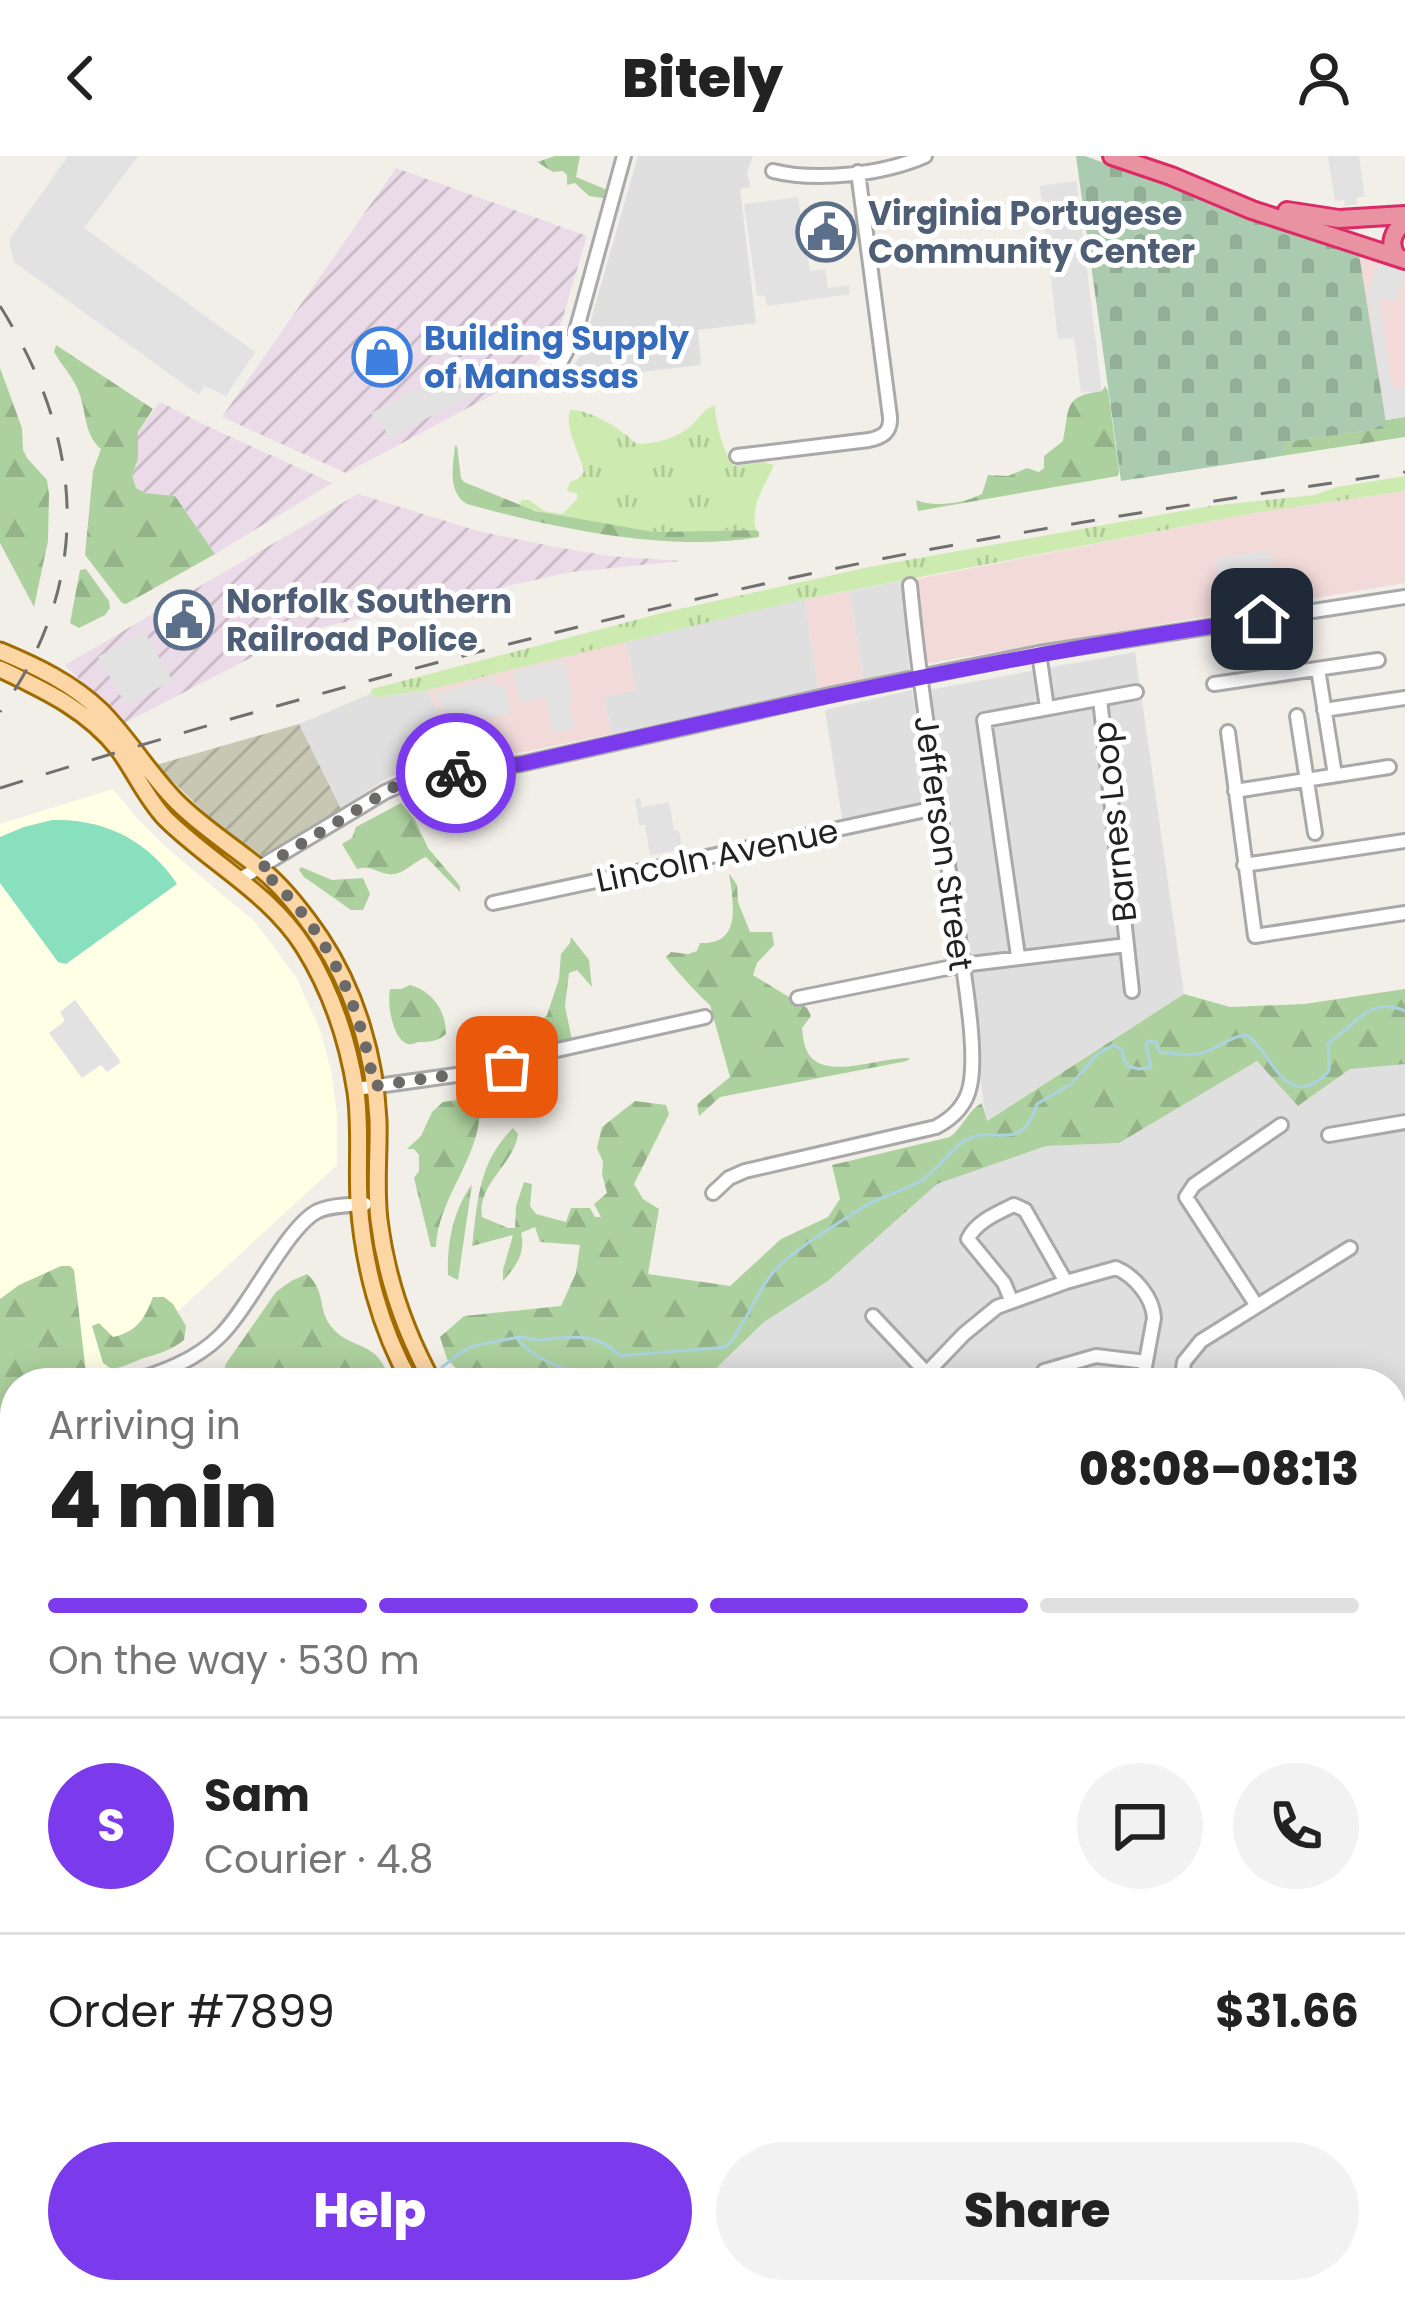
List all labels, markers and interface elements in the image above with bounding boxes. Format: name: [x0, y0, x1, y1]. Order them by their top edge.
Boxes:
text: Bitely: [622, 40, 783, 116]
icon: back: [48, 45, 114, 111]
icon: person: [1291, 45, 1357, 111]
place label: Virginia Portugese Community Center: [868, 190, 1195, 275]
public building icon: Virginia Portugese Community Center: [795, 201, 857, 263]
place label: Building Supply of Manassas: [424, 315, 689, 400]
shop icon: Building Supply of Manassas: [351, 326, 413, 388]
pin: [1211, 568, 1313, 670]
place label: Norfolk Southern Railroad Police: [226, 578, 512, 663]
icon: home: [1229, 586, 1295, 652]
public building icon: Norfolk Southern Railroad Police: [153, 589, 215, 651]
street label: Jefferson Street: [902, 712, 985, 974]
courier: [396, 713, 516, 833]
street label: Barnes Loop: [1081, 719, 1148, 924]
icon: bike: [423, 740, 489, 806]
street label: Lincoln Avenue: [592, 807, 843, 904]
pin: [456, 1016, 558, 1118]
icon: bag: [474, 1034, 540, 1100]
text: Arriving in: [48, 1398, 241, 1453]
text: 08:08–08:13: [1079, 1438, 1359, 1501]
text: 4 min: [48, 1445, 278, 1554]
text: On the way · 530 m: [48, 1633, 420, 1688]
button: chat: [1077, 1763, 1203, 1889]
button: phone: [1233, 1763, 1359, 1889]
text: Sam: [204, 1764, 310, 1827]
text: S: [97, 1794, 125, 1857]
text: Courier · 4.8: [204, 1832, 433, 1887]
text: Order #7899: [48, 1980, 335, 2043]
text: $31.66: [1215, 1980, 1359, 2043]
button: Help: [48, 2142, 692, 2280]
button: Share: [716, 2142, 1359, 2280]

